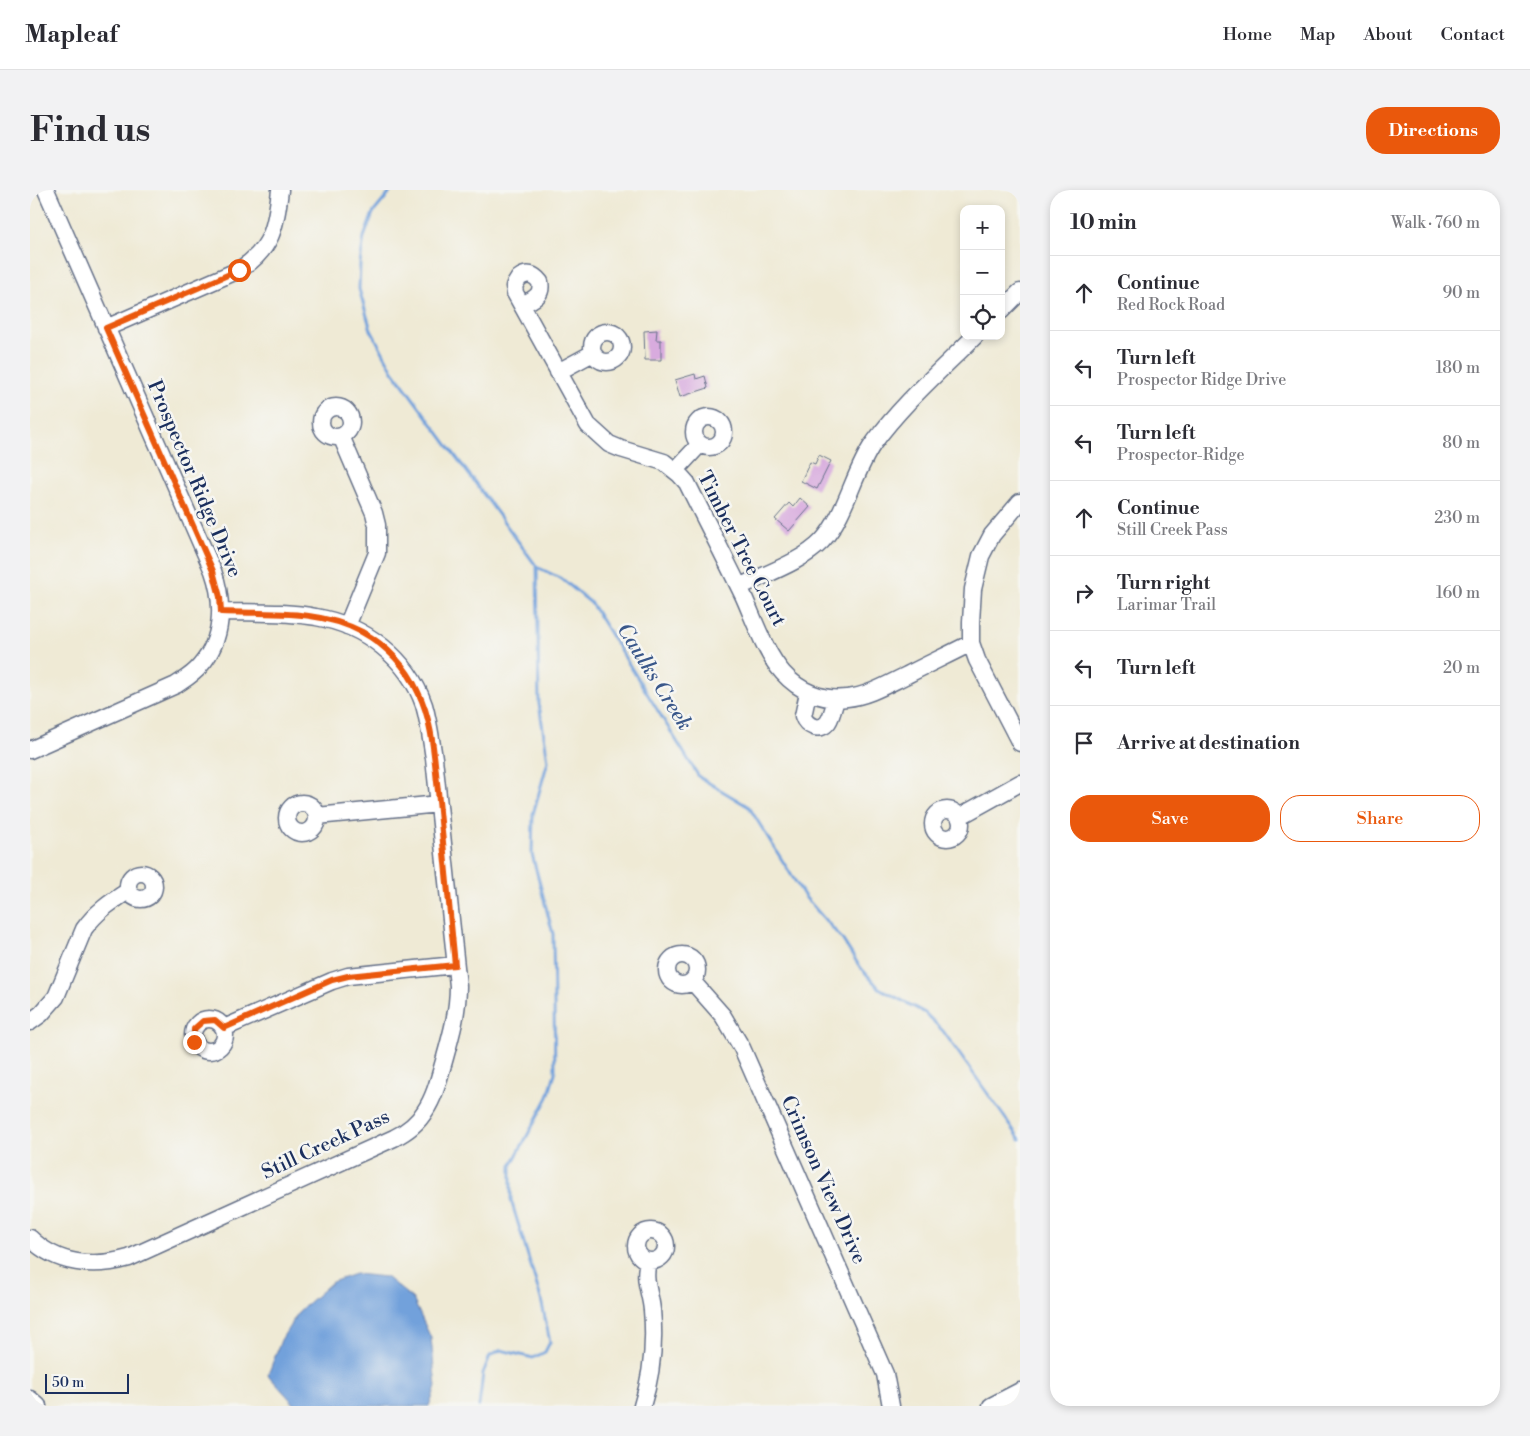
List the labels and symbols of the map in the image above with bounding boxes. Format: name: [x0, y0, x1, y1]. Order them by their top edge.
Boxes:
route start: [228, 259, 251, 282]
street label: Prospector Ridge Drive: [141, 377, 247, 581]
street label: Timber Tree Court: [691, 467, 791, 631]
water label: Caulks Creek: [611, 618, 697, 736]
route end: [183, 1031, 206, 1054]
street label: Crimson View Drive: [775, 1092, 871, 1268]
street label: Still Creek Pass: [258, 1104, 394, 1186]
scale bar: [45, 1371, 129, 1394]

